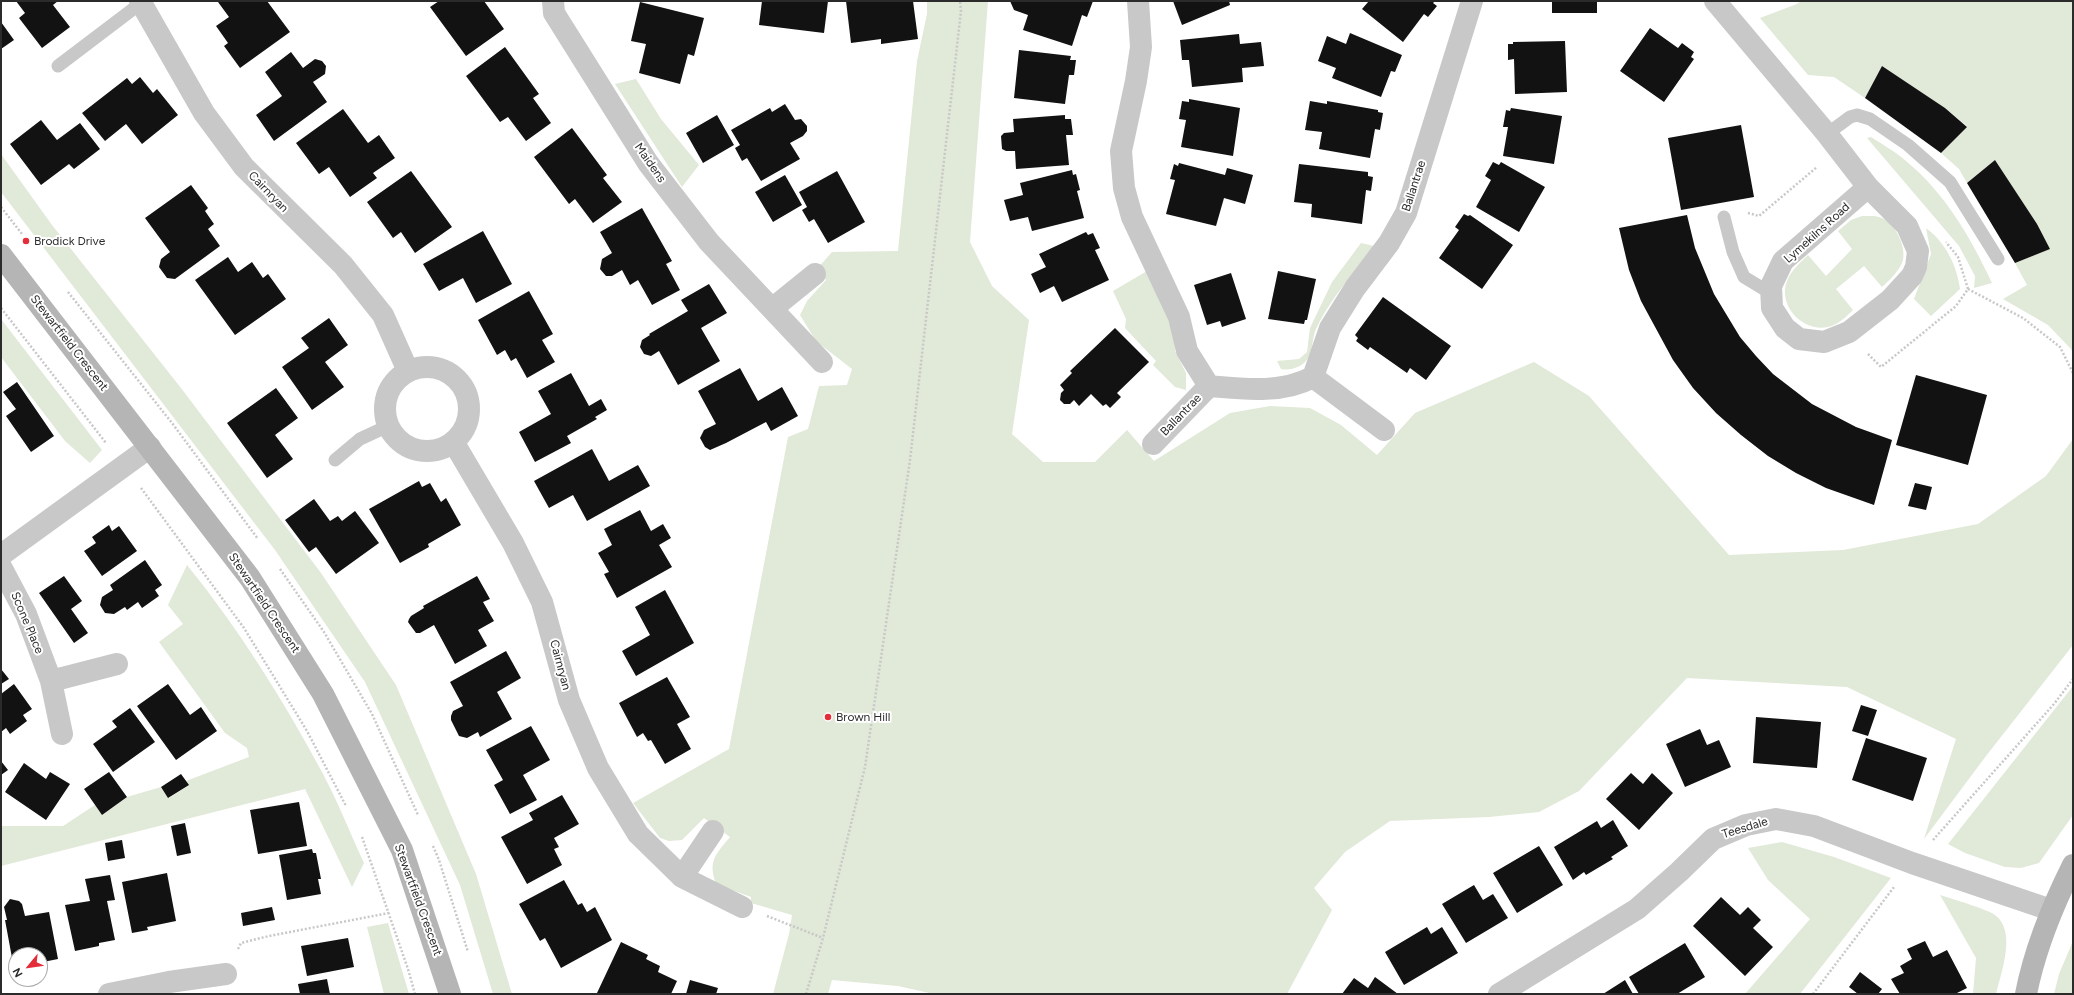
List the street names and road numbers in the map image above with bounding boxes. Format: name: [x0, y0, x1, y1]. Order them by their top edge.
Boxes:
street label: Maidens: [631, 140, 669, 186]
street label: Ballantrae: [1399, 159, 1429, 213]
street label: Cairnryan: [245, 169, 291, 215]
street label: Lymekilns Road: [1781, 200, 1853, 266]
street label: Stewartfield Crescent: [27, 292, 111, 394]
street label: Ballantrae: [1157, 391, 1205, 439]
street label: Stewartfield Crescent: [225, 550, 303, 656]
street label: Scone Place: [8, 590, 46, 656]
street label: Cairnryan: [546, 638, 574, 692]
street label: Teesdale: [1720, 814, 1770, 842]
street label: Stewartfield Crescent: [391, 842, 445, 958]

